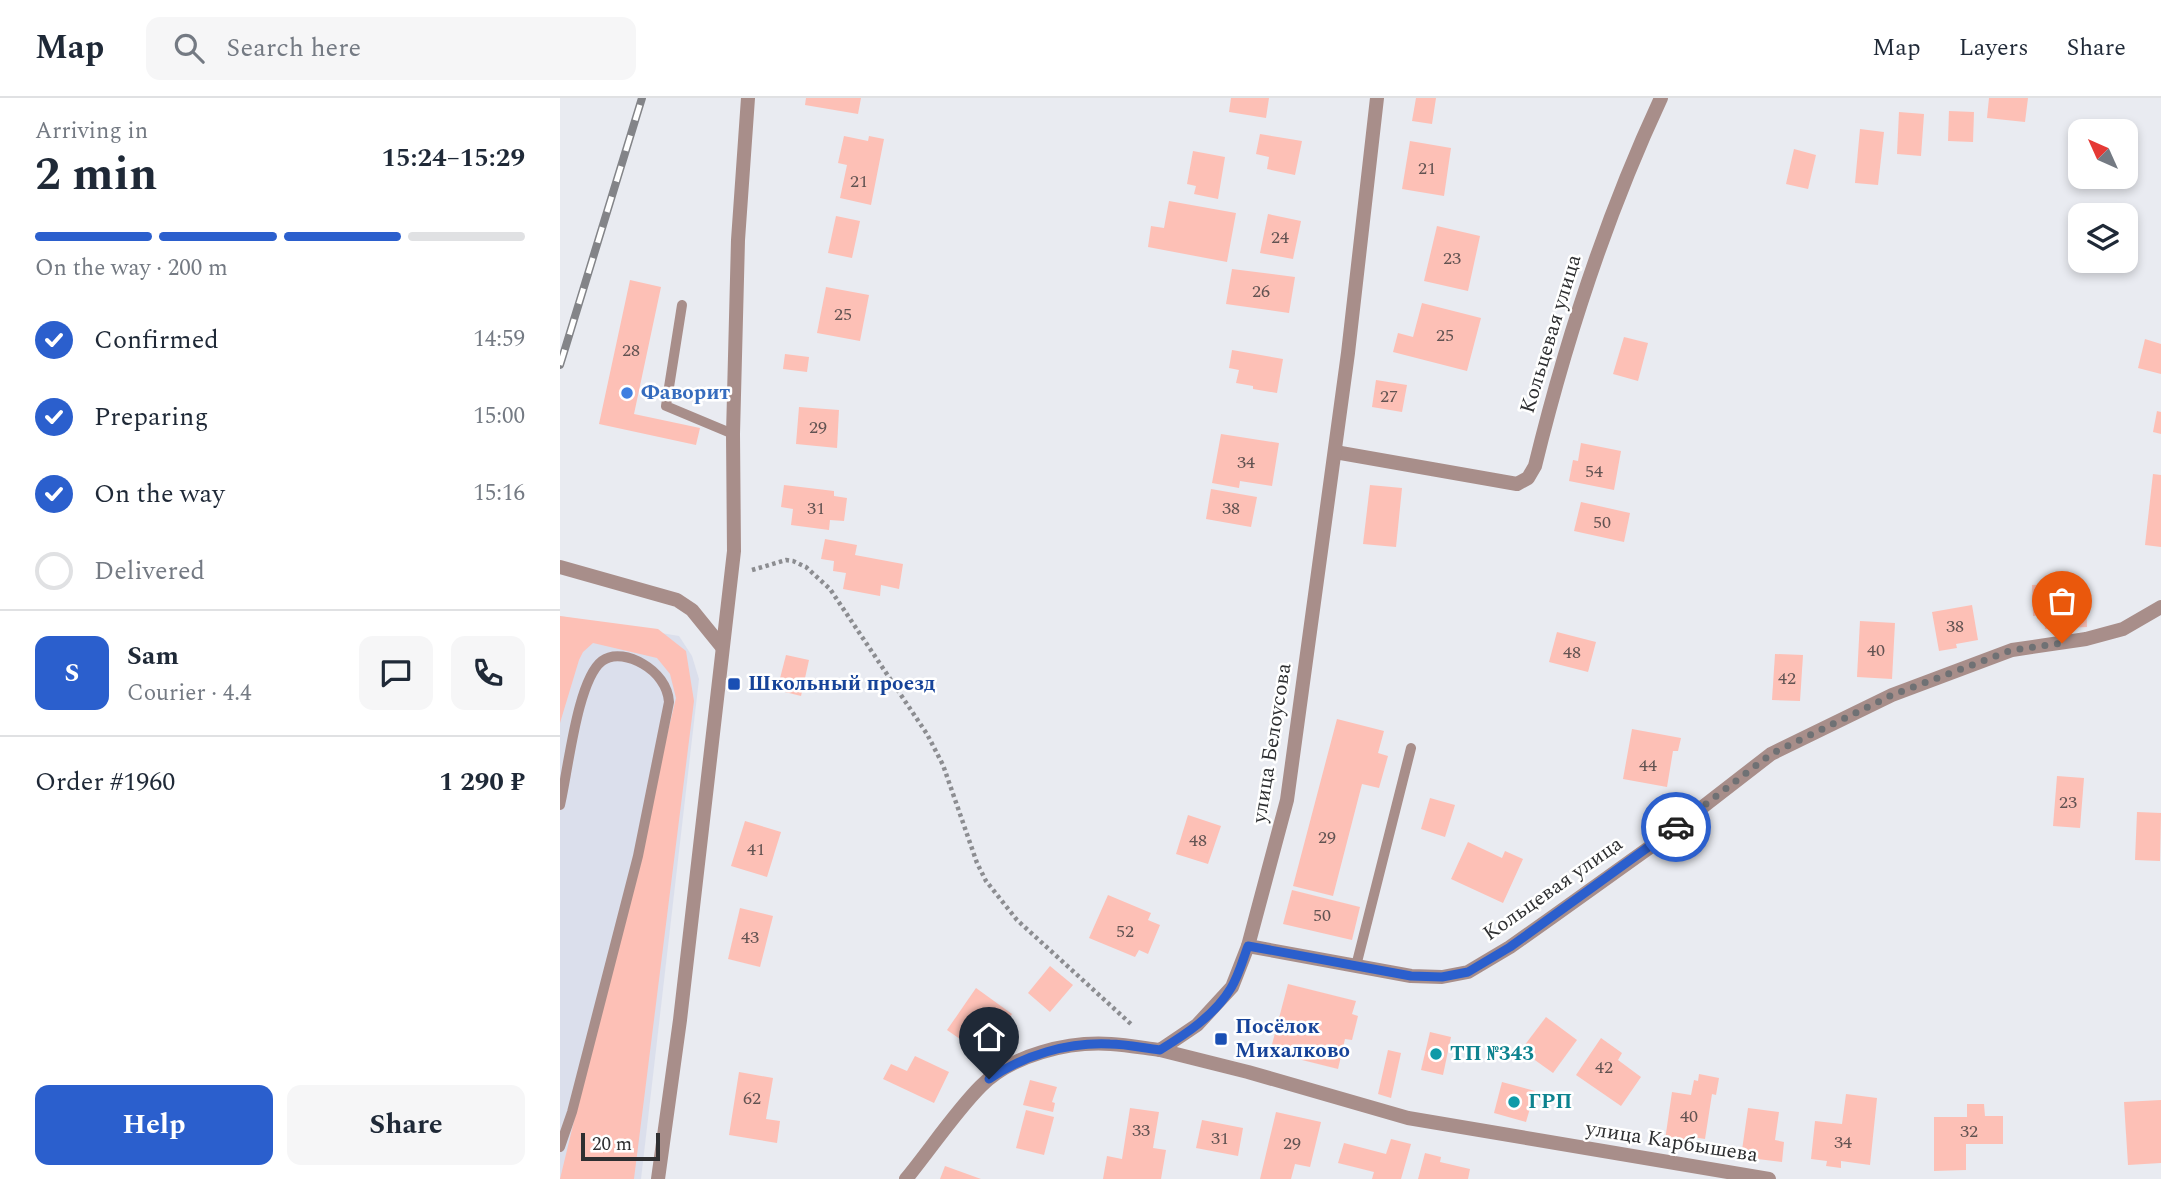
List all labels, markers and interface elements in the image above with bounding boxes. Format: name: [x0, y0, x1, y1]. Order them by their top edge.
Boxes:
search box: [146, 17, 636, 80]
text: Map: [35, 23, 104, 73]
text: Search here: [226, 28, 361, 68]
icon: search: [170, 29, 208, 67]
text: Map: [1872, 30, 1921, 66]
text: Layers: [1959, 30, 2029, 66]
text: Share: [2067, 30, 2126, 66]
text: Arriving in: [35, 114, 148, 149]
north arrow: [2068, 119, 2138, 189]
map controls: [2068, 119, 2138, 273]
text: 15:24–15:29: [381, 138, 525, 178]
text: 2 min: [35, 140, 157, 210]
house number: 21: [1418, 155, 1436, 182]
house number: 21: [850, 168, 868, 195]
button: layers: [2068, 203, 2138, 273]
house number: 24: [1271, 224, 1289, 251]
house number: 23: [1443, 245, 1461, 272]
street label: Кольцевая улица: [1512, 250, 1591, 417]
text: On the way · 200 m: [35, 251, 228, 286]
house number: 26: [1252, 278, 1270, 305]
house number: 25: [834, 301, 852, 328]
text: Confirmed: [94, 320, 219, 360]
icon: check: [35, 321, 73, 359]
text: 14:59: [473, 322, 525, 357]
house number: 25: [1436, 322, 1454, 349]
house number: 28: [622, 337, 640, 364]
place label: Фаворит: [641, 377, 731, 409]
house number: 27: [1380, 383, 1398, 410]
marker: Фаворит: [619, 385, 635, 401]
text: Preparing: [94, 397, 208, 437]
icon: check: [35, 398, 73, 436]
text: 15:00: [473, 399, 525, 434]
house number: 29: [809, 414, 827, 441]
house number: 34: [1237, 449, 1255, 476]
house number: 54: [1585, 458, 1603, 485]
text: On the way: [94, 474, 225, 514]
icon: check: [35, 475, 73, 513]
text: 15:16: [473, 476, 525, 511]
house number: 31: [807, 495, 825, 522]
house number: 38: [1222, 495, 1240, 522]
house number: 50: [1593, 509, 1611, 536]
text: Delivered: [94, 551, 205, 591]
pin: [2032, 571, 2092, 643]
icon: bag: [2043, 582, 2081, 620]
house number: 38: [1946, 613, 1964, 640]
text: Sam: [127, 636, 179, 676]
button: chat: [359, 636, 433, 710]
button: phone: [451, 636, 525, 710]
house number: 40: [1867, 637, 1885, 664]
house number: 48: [1563, 639, 1581, 666]
text: S: [65, 653, 79, 693]
street label: улица Белоусова: [1243, 660, 1301, 826]
house number: 42: [1778, 665, 1796, 692]
place label: Школьный проезд: [748, 668, 935, 700]
text: Courier · 4.4: [127, 676, 252, 711]
marker: Школьный проезд: [726, 676, 742, 692]
house number: 44: [1639, 752, 1657, 779]
text: Order #1960: [35, 762, 175, 802]
text: 1 290 ₽: [439, 762, 525, 802]
house number: 23: [2059, 789, 2077, 816]
courier: [1641, 792, 1711, 862]
icon: car: [1657, 808, 1695, 846]
house number: 29: [1318, 824, 1336, 851]
house number: 48: [1189, 827, 1207, 854]
street label: Кольцевая улица: [1476, 828, 1630, 949]
house number: 41: [747, 836, 765, 863]
house number: 50: [1313, 902, 1331, 929]
house number: 52: [1116, 918, 1134, 945]
house number: 43: [741, 924, 759, 951]
pin: [959, 1007, 1019, 1079]
place label: Посёлок Михалково: [1235, 1011, 1350, 1067]
icon: home: [970, 1018, 1008, 1056]
marker: Посёлок Михалково: [1213, 1031, 1229, 1047]
place label: ТП №343: [1450, 1038, 1534, 1070]
marker: ТП №343: [1428, 1046, 1444, 1062]
house number: 42: [1595, 1054, 1613, 1081]
button: Help: [35, 1085, 273, 1165]
button: Share: [287, 1085, 525, 1165]
house number: 62: [743, 1085, 761, 1112]
place label: ГРП: [1528, 1086, 1572, 1118]
marker: ГРП: [1506, 1094, 1522, 1110]
house number: 40: [1680, 1103, 1698, 1130]
street label: улица Карбышева: [1583, 1112, 1761, 1172]
house number: 33: [1132, 1117, 1150, 1144]
house number: 32: [1960, 1118, 1978, 1145]
house number: 31: [1211, 1125, 1229, 1152]
house number: 34: [1834, 1129, 1852, 1156]
scale bar: [581, 1130, 660, 1162]
text: 20 m: [592, 1130, 632, 1159]
house number: 29: [1283, 1130, 1301, 1157]

